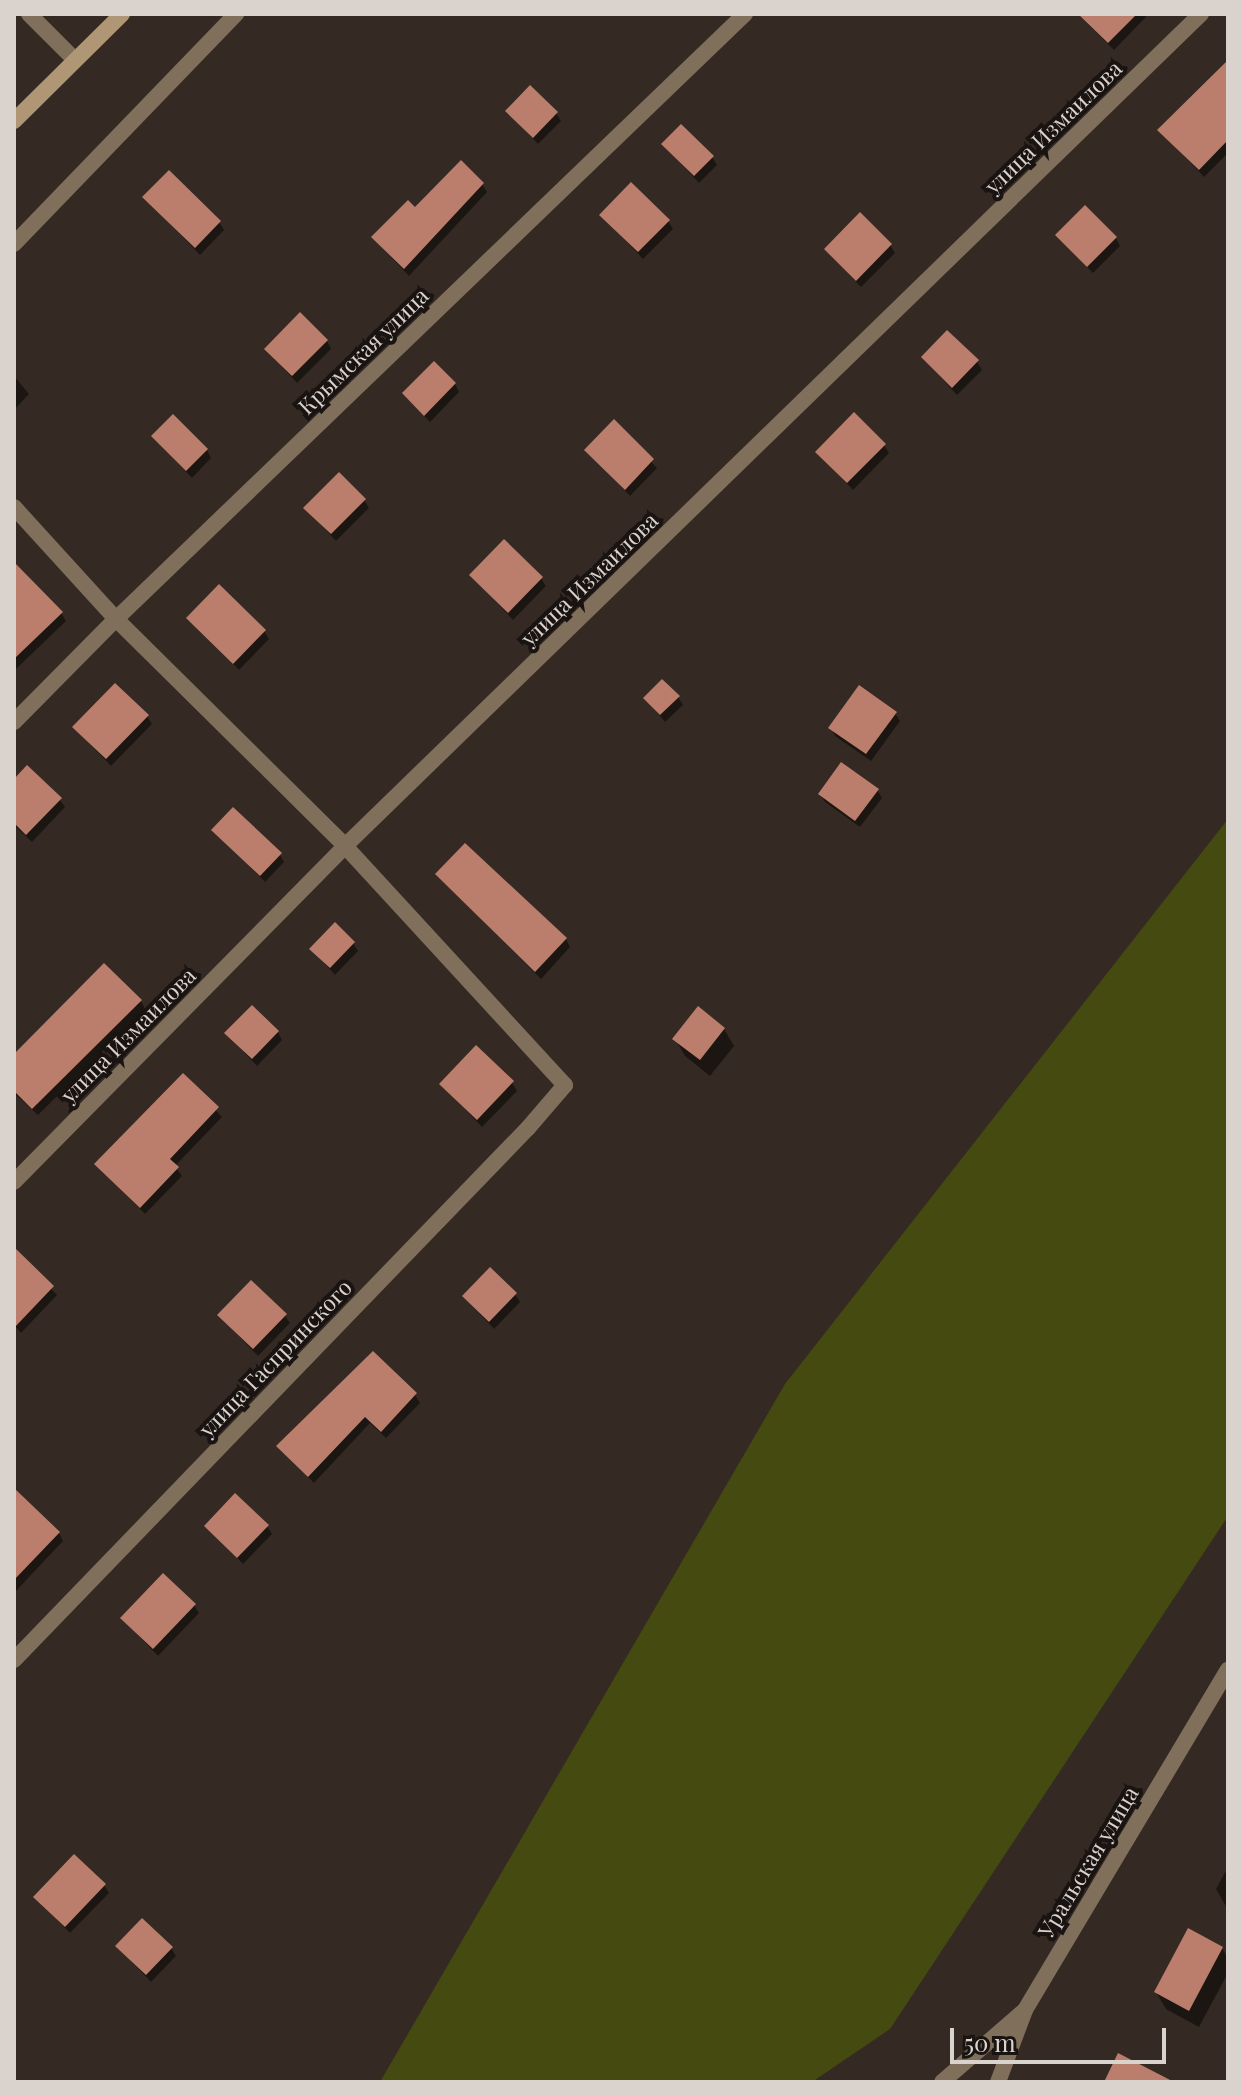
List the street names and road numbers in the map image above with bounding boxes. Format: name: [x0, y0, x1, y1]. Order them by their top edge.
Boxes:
street label: улица Измаилова: [979, 55, 1127, 199]
street label: Крымская улица: [292, 282, 434, 420]
street label: улица Измаилова: [515, 507, 663, 651]
street label: улица Измаилова: [55, 962, 201, 1108]
street label: улица Гаспринского: [193, 1274, 357, 1442]
street label: Уральская улица: [1032, 1781, 1144, 1943]

